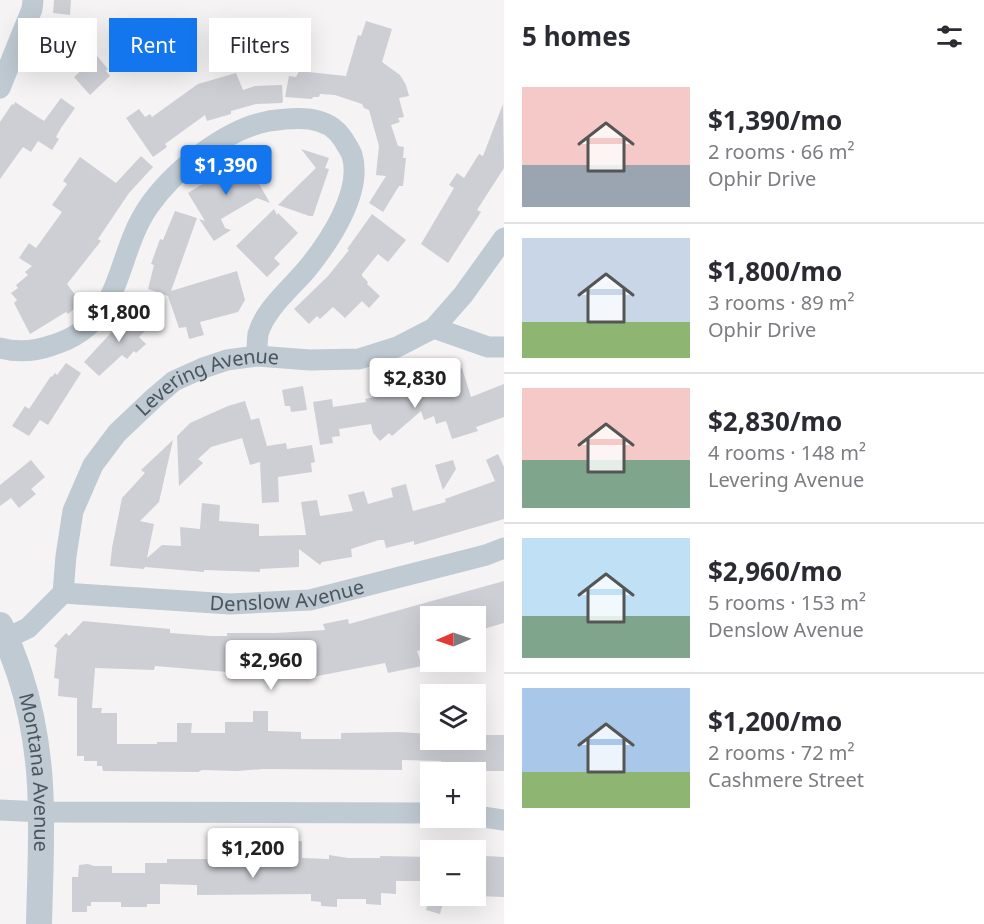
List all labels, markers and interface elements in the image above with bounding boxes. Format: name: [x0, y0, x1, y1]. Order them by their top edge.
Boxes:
chip: Buy: [18, 18, 97, 72]
chip: Rent: [109, 18, 197, 72]
chip: Filters: [209, 18, 311, 72]
text: 5 homes: [522, 18, 631, 54]
icon: filters: [933, 20, 966, 53]
text: $1,390/mo: [708, 102, 842, 138]
icon: home: [570, 111, 642, 183]
text: 2 rooms · 66 m²: [708, 138, 855, 165]
pin: $1,390: [177, 145, 275, 196]
text: $1,390: [195, 151, 257, 178]
text: Ophir Drive: [708, 165, 816, 192]
text: $1,800/mo: [708, 253, 842, 289]
icon: home: [570, 262, 642, 334]
text: 3 rooms · 89 m²: [708, 289, 855, 316]
pin: $1,800: [70, 292, 168, 343]
text: $1,800: [88, 298, 150, 325]
text: Ophir Drive: [708, 316, 816, 343]
street label: Levering Avenue: [129, 342, 280, 422]
pin: $2,830: [366, 358, 464, 409]
text: $2,830: [384, 364, 446, 391]
text: $2,830/mo: [708, 403, 842, 439]
icon: home: [570, 412, 642, 484]
text: 4 rooms · 148 m²: [708, 439, 866, 466]
text: Levering Avenue: [708, 466, 864, 493]
text: $2,960/mo: [708, 553, 842, 589]
icon: home: [570, 562, 642, 634]
street label: Denslow Avenue: [209, 573, 367, 617]
text: 5 rooms · 153 m²: [708, 589, 866, 616]
north arrow: [420, 606, 486, 672]
map controls: [420, 606, 486, 906]
text: Denslow Avenue: [708, 616, 864, 643]
pin: $2,960: [222, 640, 320, 691]
text: $2,960: [240, 646, 302, 673]
button: layers: [420, 684, 486, 750]
street label: Montana Avenue: [13, 690, 55, 852]
text: $1,200/mo: [708, 703, 842, 739]
icon: home: [570, 712, 642, 784]
text: 2 rooms · 72 m²: [708, 739, 855, 766]
button: +: [420, 762, 486, 828]
text: Cashmere Street: [708, 766, 864, 793]
pin: $1,200: [204, 828, 302, 879]
text: $1,200: [222, 834, 284, 861]
button: −: [420, 840, 486, 906]

